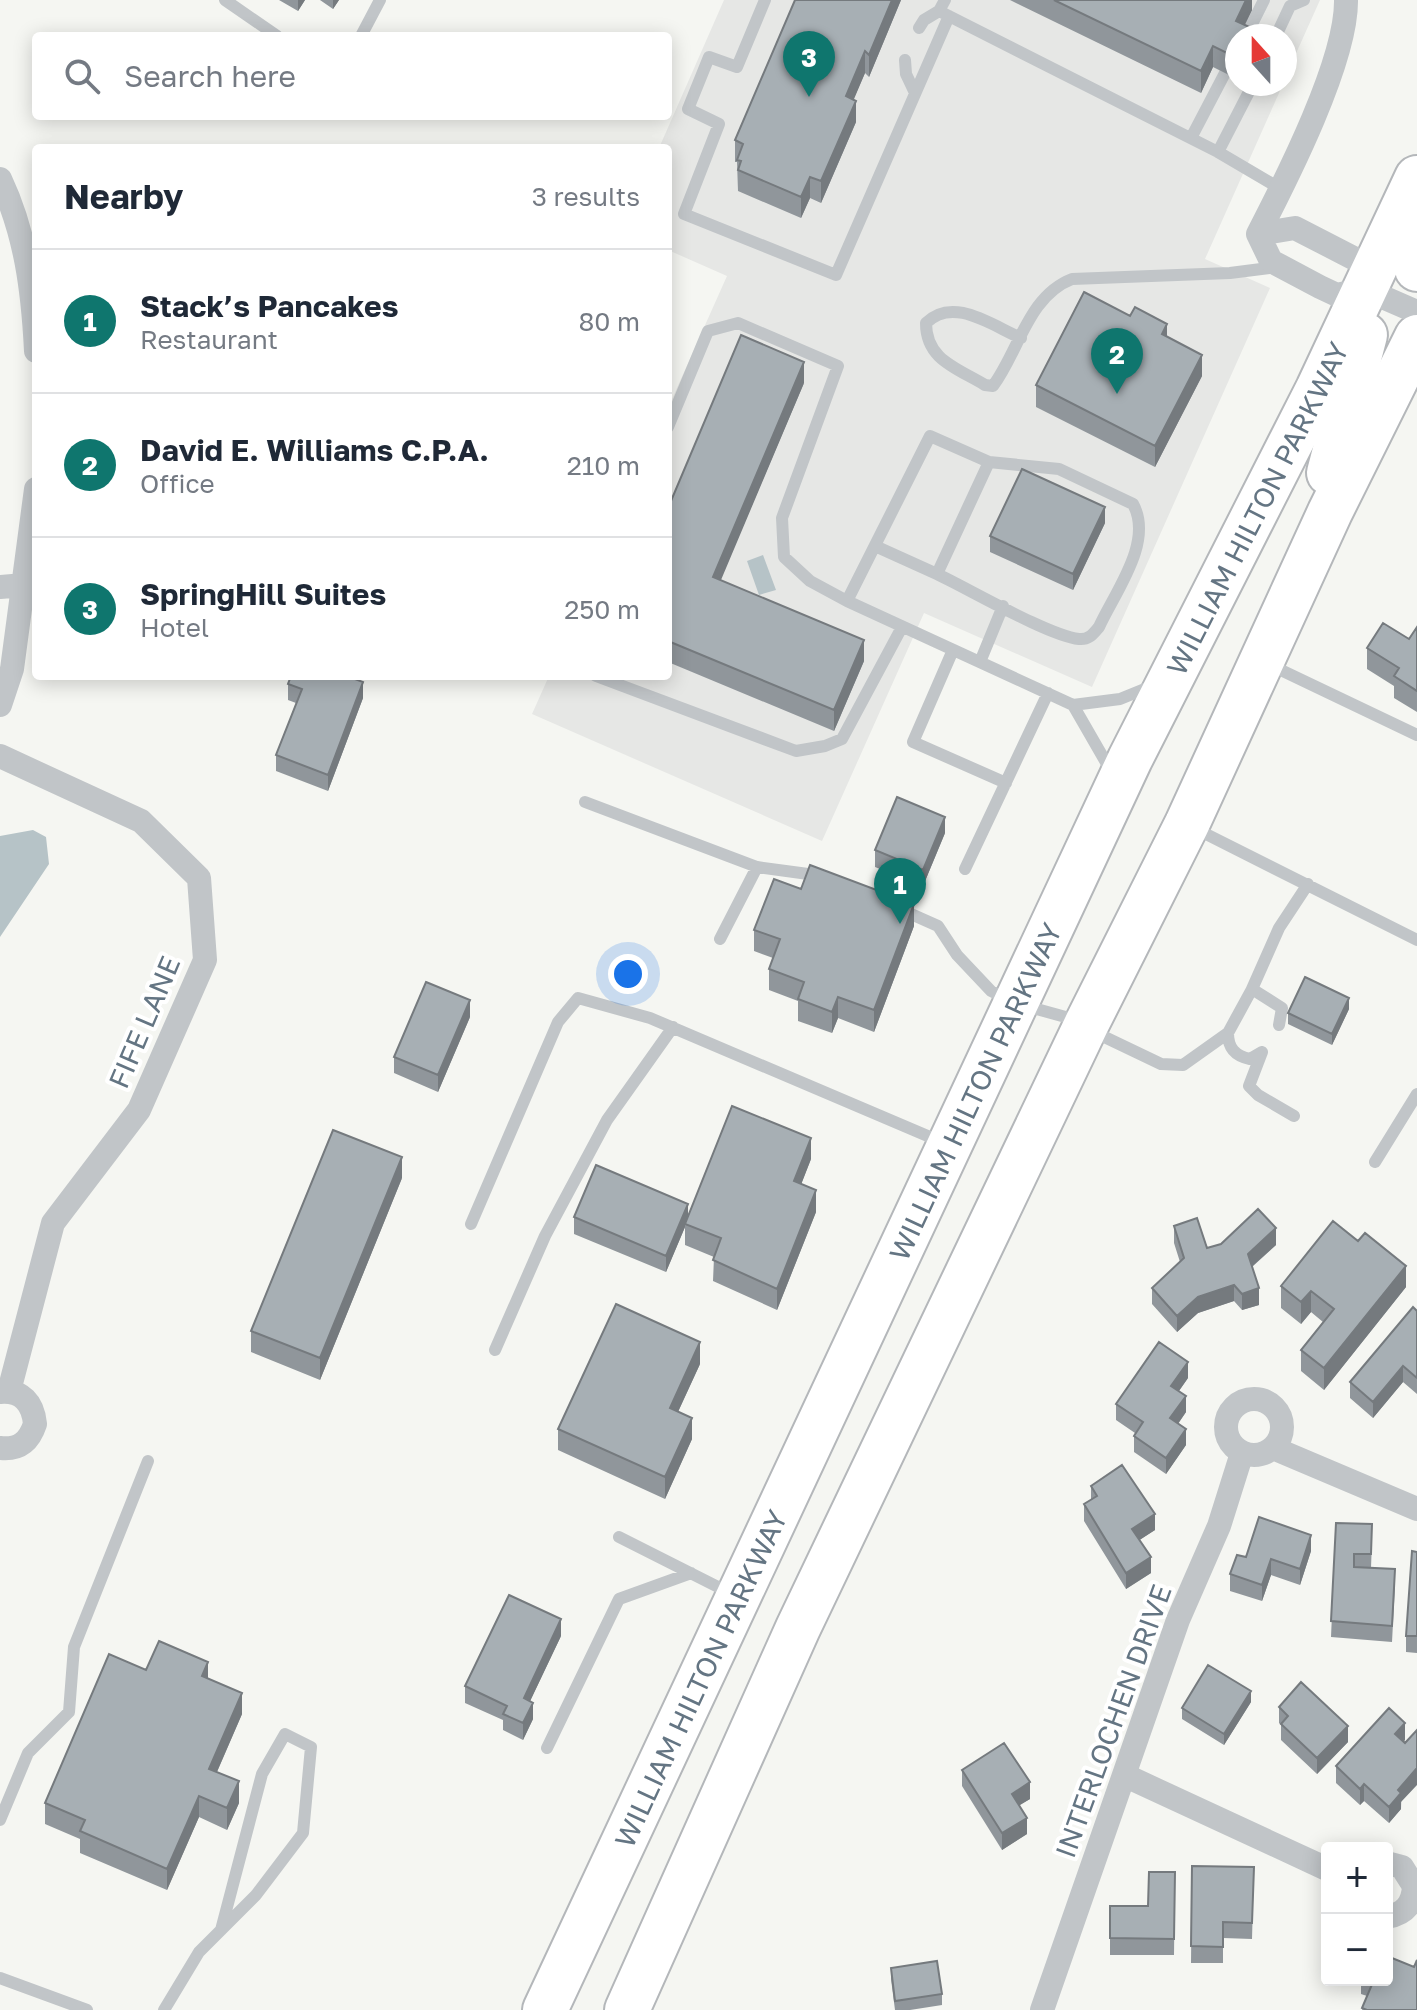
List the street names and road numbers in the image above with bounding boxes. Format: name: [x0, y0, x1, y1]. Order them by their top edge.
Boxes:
street label: WILLIAM HILTON PARKWAY: [1159, 336, 1354, 680]
street label: WILLIAM HILTON PARKWAY: [882, 917, 1068, 1265]
street label: FIFE LANE: [101, 951, 187, 1093]
street label: WILLIAM HILTON PARKWAY: [607, 1504, 793, 1852]
street label: INTERLOCHEN DRIVE: [1048, 1580, 1178, 1862]

